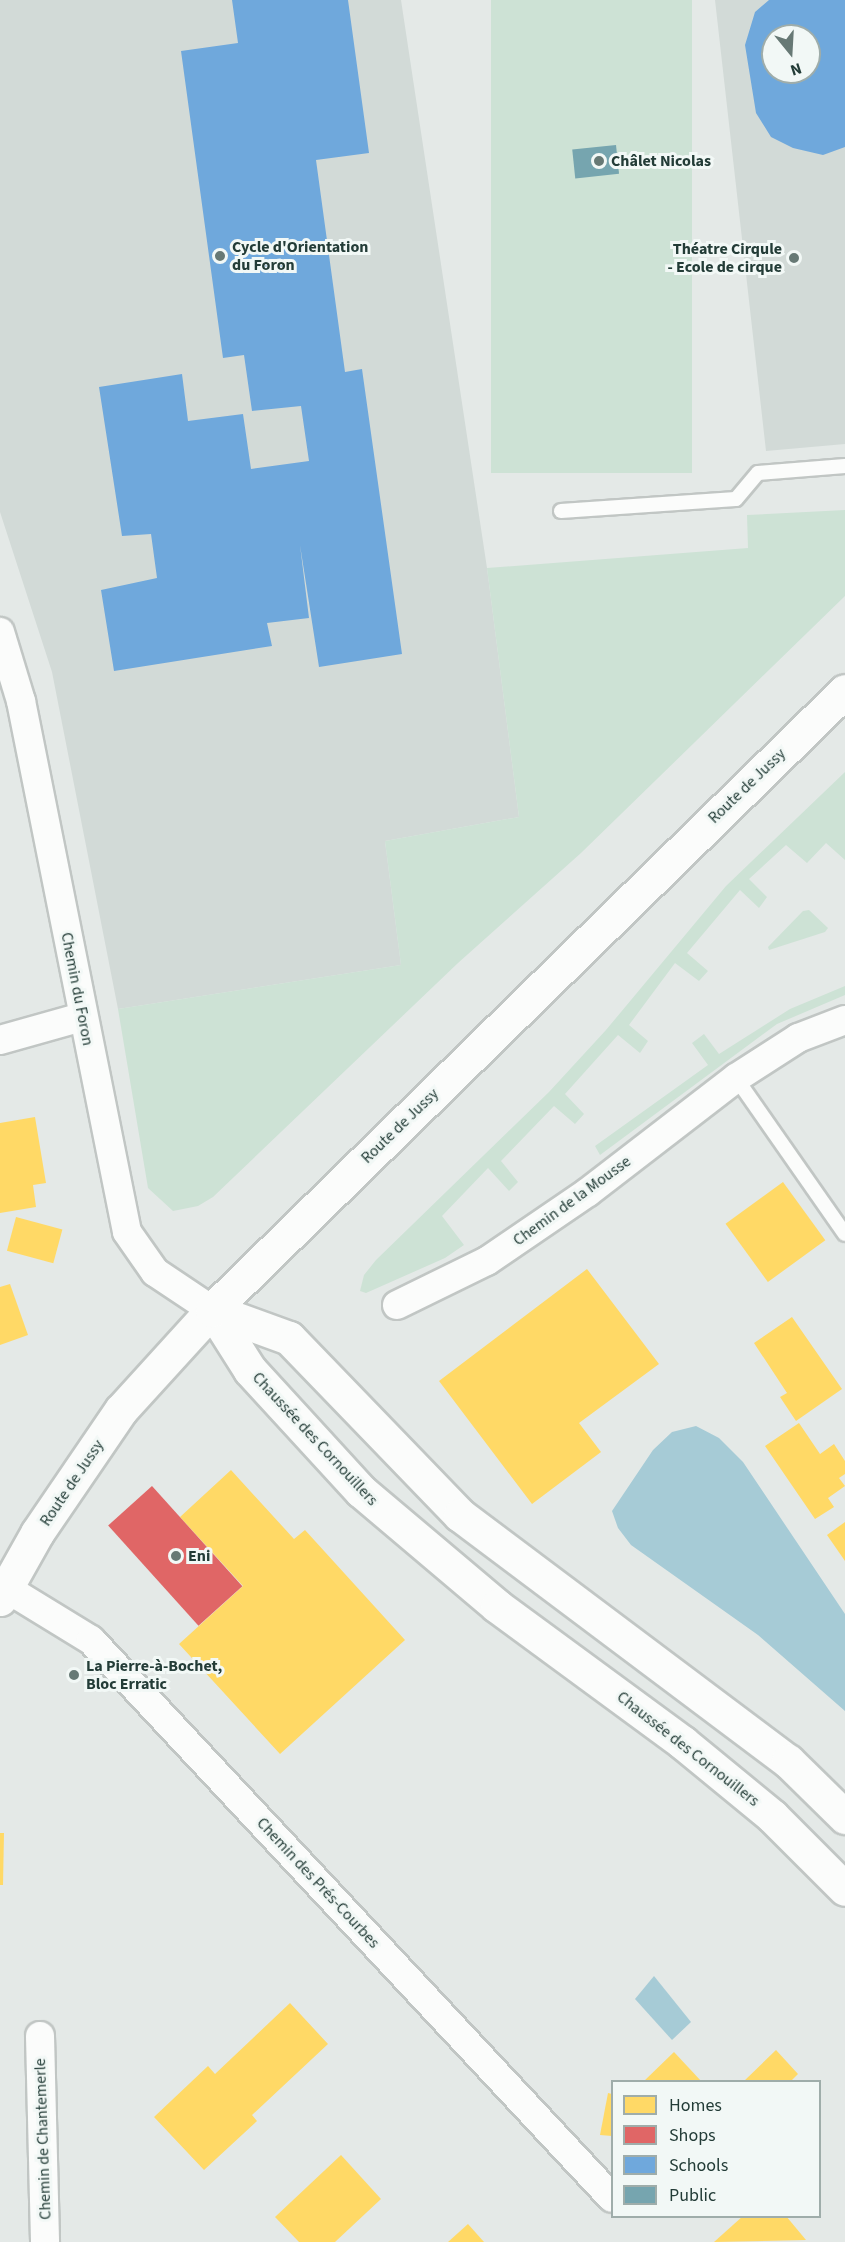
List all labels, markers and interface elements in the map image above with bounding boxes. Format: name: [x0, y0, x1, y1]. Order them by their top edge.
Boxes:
north arrow: [761, 24, 821, 84]
text: N: [787, 57, 804, 81]
place label: Châlet Nicolas: [611, 151, 711, 171]
marker: Châlet Nicolas: [592, 154, 606, 168]
place label: Cycle d'Orientation du Foron: [232, 237, 368, 275]
place label: Théatre Cirqule - Ecole de cirque: [668, 239, 782, 277]
marker: Cycle d'Orientation du Foron: [213, 249, 227, 263]
marker: Théatre Cirqule - Ecole de cirque: [787, 251, 801, 265]
street label: Route de Jussy: [704, 744, 790, 828]
street label: Chemin du Foron: [57, 931, 97, 1047]
street label: Route de Jussy: [357, 1084, 443, 1168]
street label: Chemin de la Mousse: [509, 1152, 635, 1250]
street label: Chaussée des Cornouillers: [248, 1368, 382, 1510]
street label: Route de Jussy: [36, 1436, 108, 1530]
place label: Eni: [188, 1546, 210, 1566]
marker: Eni: [169, 1549, 183, 1563]
place label: La Pierre-à-Bochet, Bloc Erratic: [86, 1656, 222, 1694]
marker: La Pierre-à-Bochet, Bloc Erratic: [67, 1668, 81, 1682]
street label: Chaussée des Cornouillers: [613, 1687, 763, 1811]
street label: Chemin des Prés-Courbes: [253, 1814, 383, 1952]
street label: Chemin de Chantemerle: [31, 2058, 55, 2220]
legend: [611, 2080, 821, 2218]
text: Homes: [669, 2093, 722, 2118]
text: Shops: [669, 2123, 716, 2148]
text: Schools: [669, 2153, 728, 2178]
text: Public: [669, 2183, 716, 2208]

